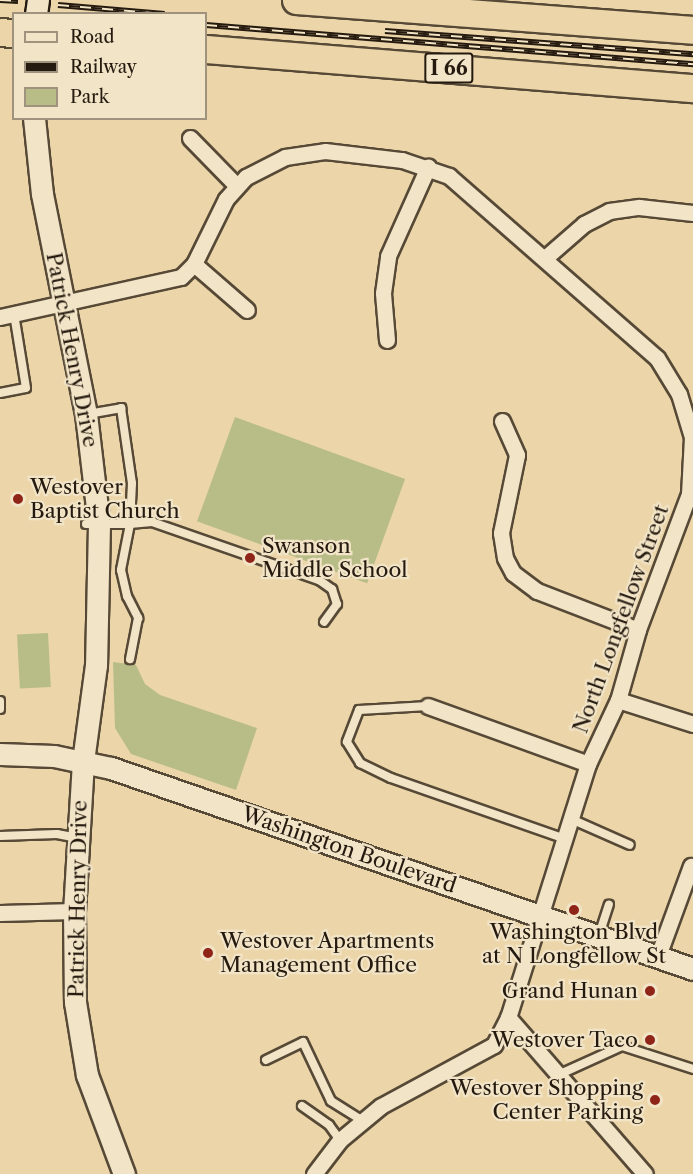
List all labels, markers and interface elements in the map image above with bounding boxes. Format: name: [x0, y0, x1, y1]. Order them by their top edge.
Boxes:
legend: [12, 12, 207, 120]
text: Road: [70, 26, 115, 48]
road number: I 66: [424, 51, 474, 85]
text: Railway: [70, 56, 137, 78]
text: Park: [70, 86, 109, 108]
street label: Patrick Henry Drive: [41, 250, 103, 450]
place label: Westover Baptist Church: [30, 474, 180, 524]
marker: Westover Baptist Church: [11, 492, 25, 506]
street label: North Longfellow Street: [568, 501, 674, 737]
place label: Swanson Middle School: [262, 533, 407, 583]
marker: Swanson Middle School: [243, 551, 257, 565]
street label: Patrick Henry Drive: [64, 799, 92, 999]
street label: Washington Boulevard: [238, 801, 460, 899]
marker: Washington Blvd at N Longfellow St: [567, 903, 581, 917]
place label: Washington Blvd at N Longfellow St: [482, 919, 666, 969]
place label: Westover Apartments Management Office: [220, 928, 436, 978]
marker: Westover Apartments Management Office: [201, 946, 215, 960]
place label: Grand Hunan: [502, 978, 638, 1004]
marker: Grand Hunan: [643, 984, 657, 998]
place label: Westover Taco: [491, 1027, 638, 1053]
marker: Westover Taco: [643, 1033, 657, 1047]
place label: Westover Shopping Center Parking: [449, 1075, 643, 1125]
marker: Westover Shopping Center Parking: [648, 1093, 662, 1107]

